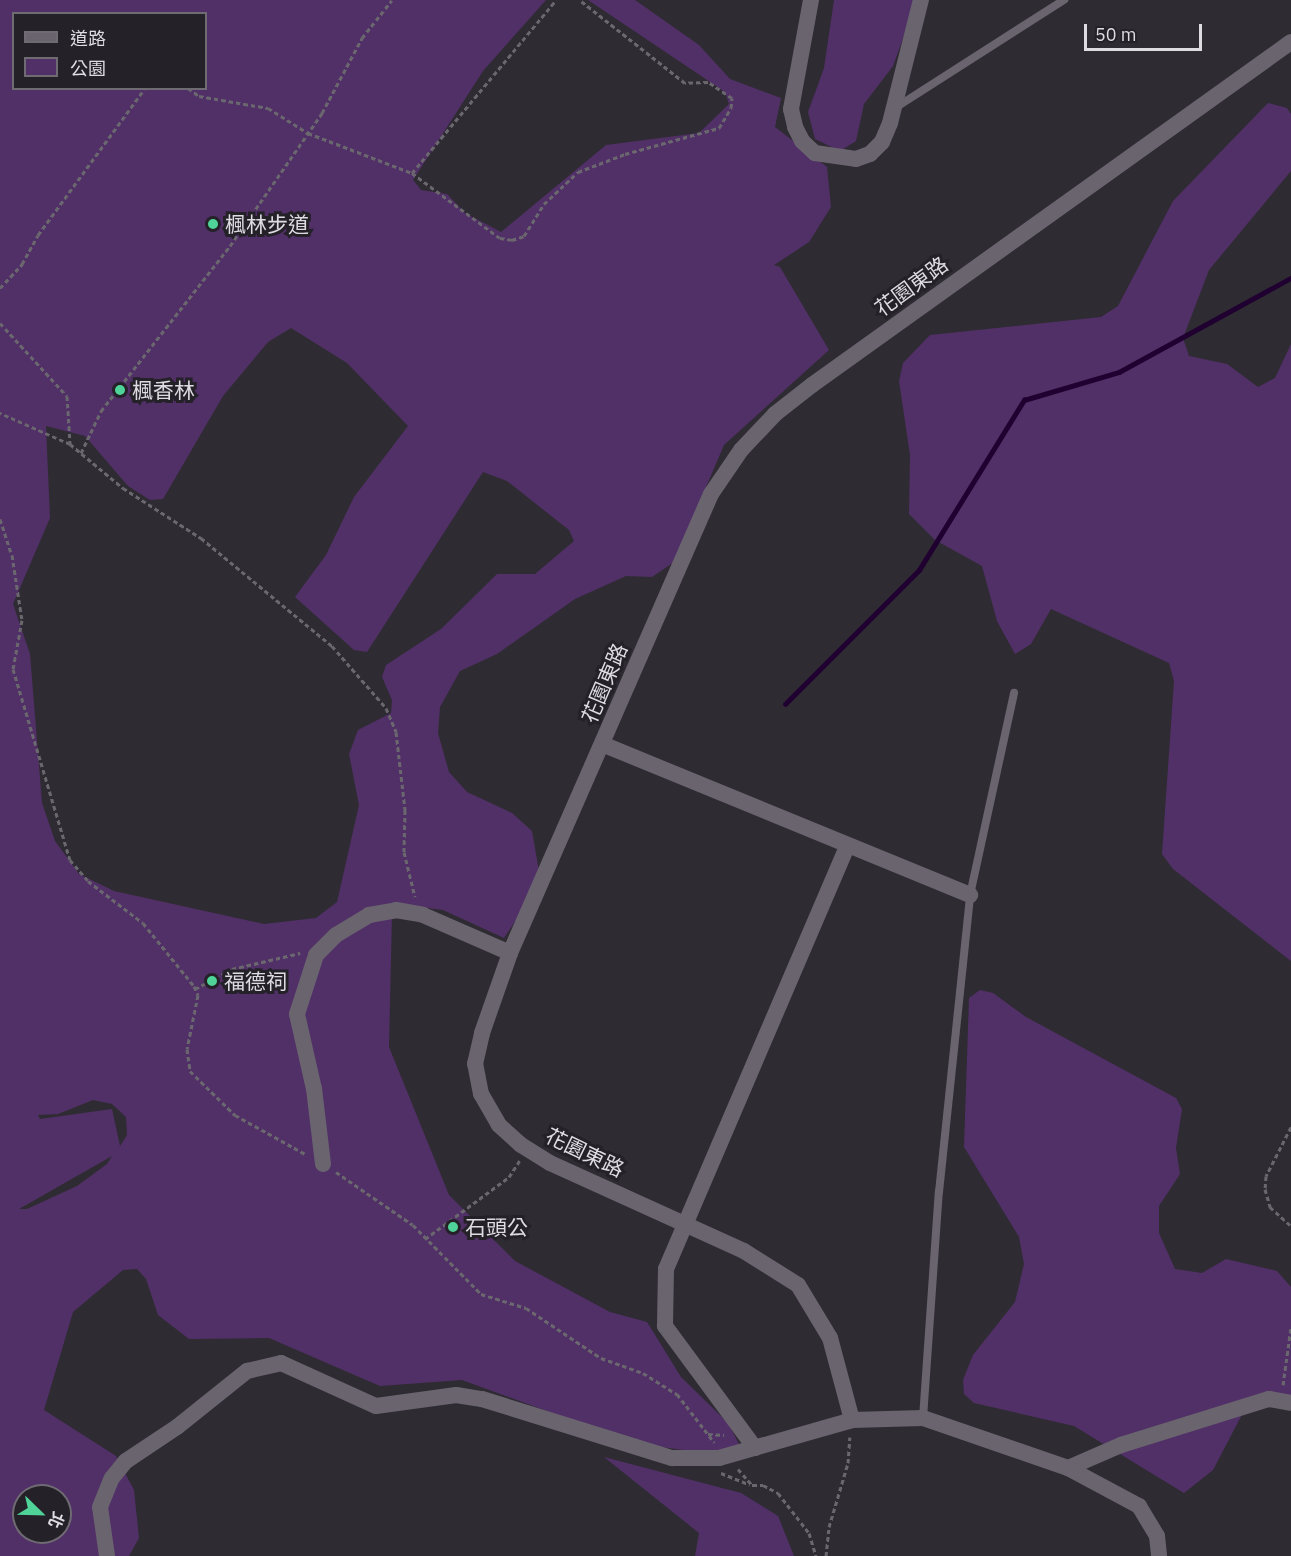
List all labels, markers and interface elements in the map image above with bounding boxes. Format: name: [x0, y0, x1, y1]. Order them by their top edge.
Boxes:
legend: [12, 12, 207, 90]
scale bar: [1087, 12, 1206, 50]
text: 50 m: [1095, 23, 1137, 46]
text: 道路: [70, 27, 106, 50]
text: 公園: [70, 57, 106, 80]
place label: 楓林步道: [225, 211, 309, 237]
marker: 楓林步道: [206, 217, 220, 231]
street label: 花園東路: [870, 251, 952, 321]
place label: 楓香林: [132, 377, 195, 403]
marker: 楓香林: [113, 383, 127, 397]
street label: 花園東路: [576, 639, 632, 727]
place label: 福德祠: [224, 968, 287, 994]
marker: 福德祠: [205, 974, 219, 988]
street label: 花園東路: [542, 1122, 628, 1182]
place label: 石頭公: [465, 1214, 528, 1240]
marker: 石頭公: [446, 1220, 460, 1234]
north arrow: [12, 1484, 72, 1544]
text: 北: [44, 1509, 69, 1532]

